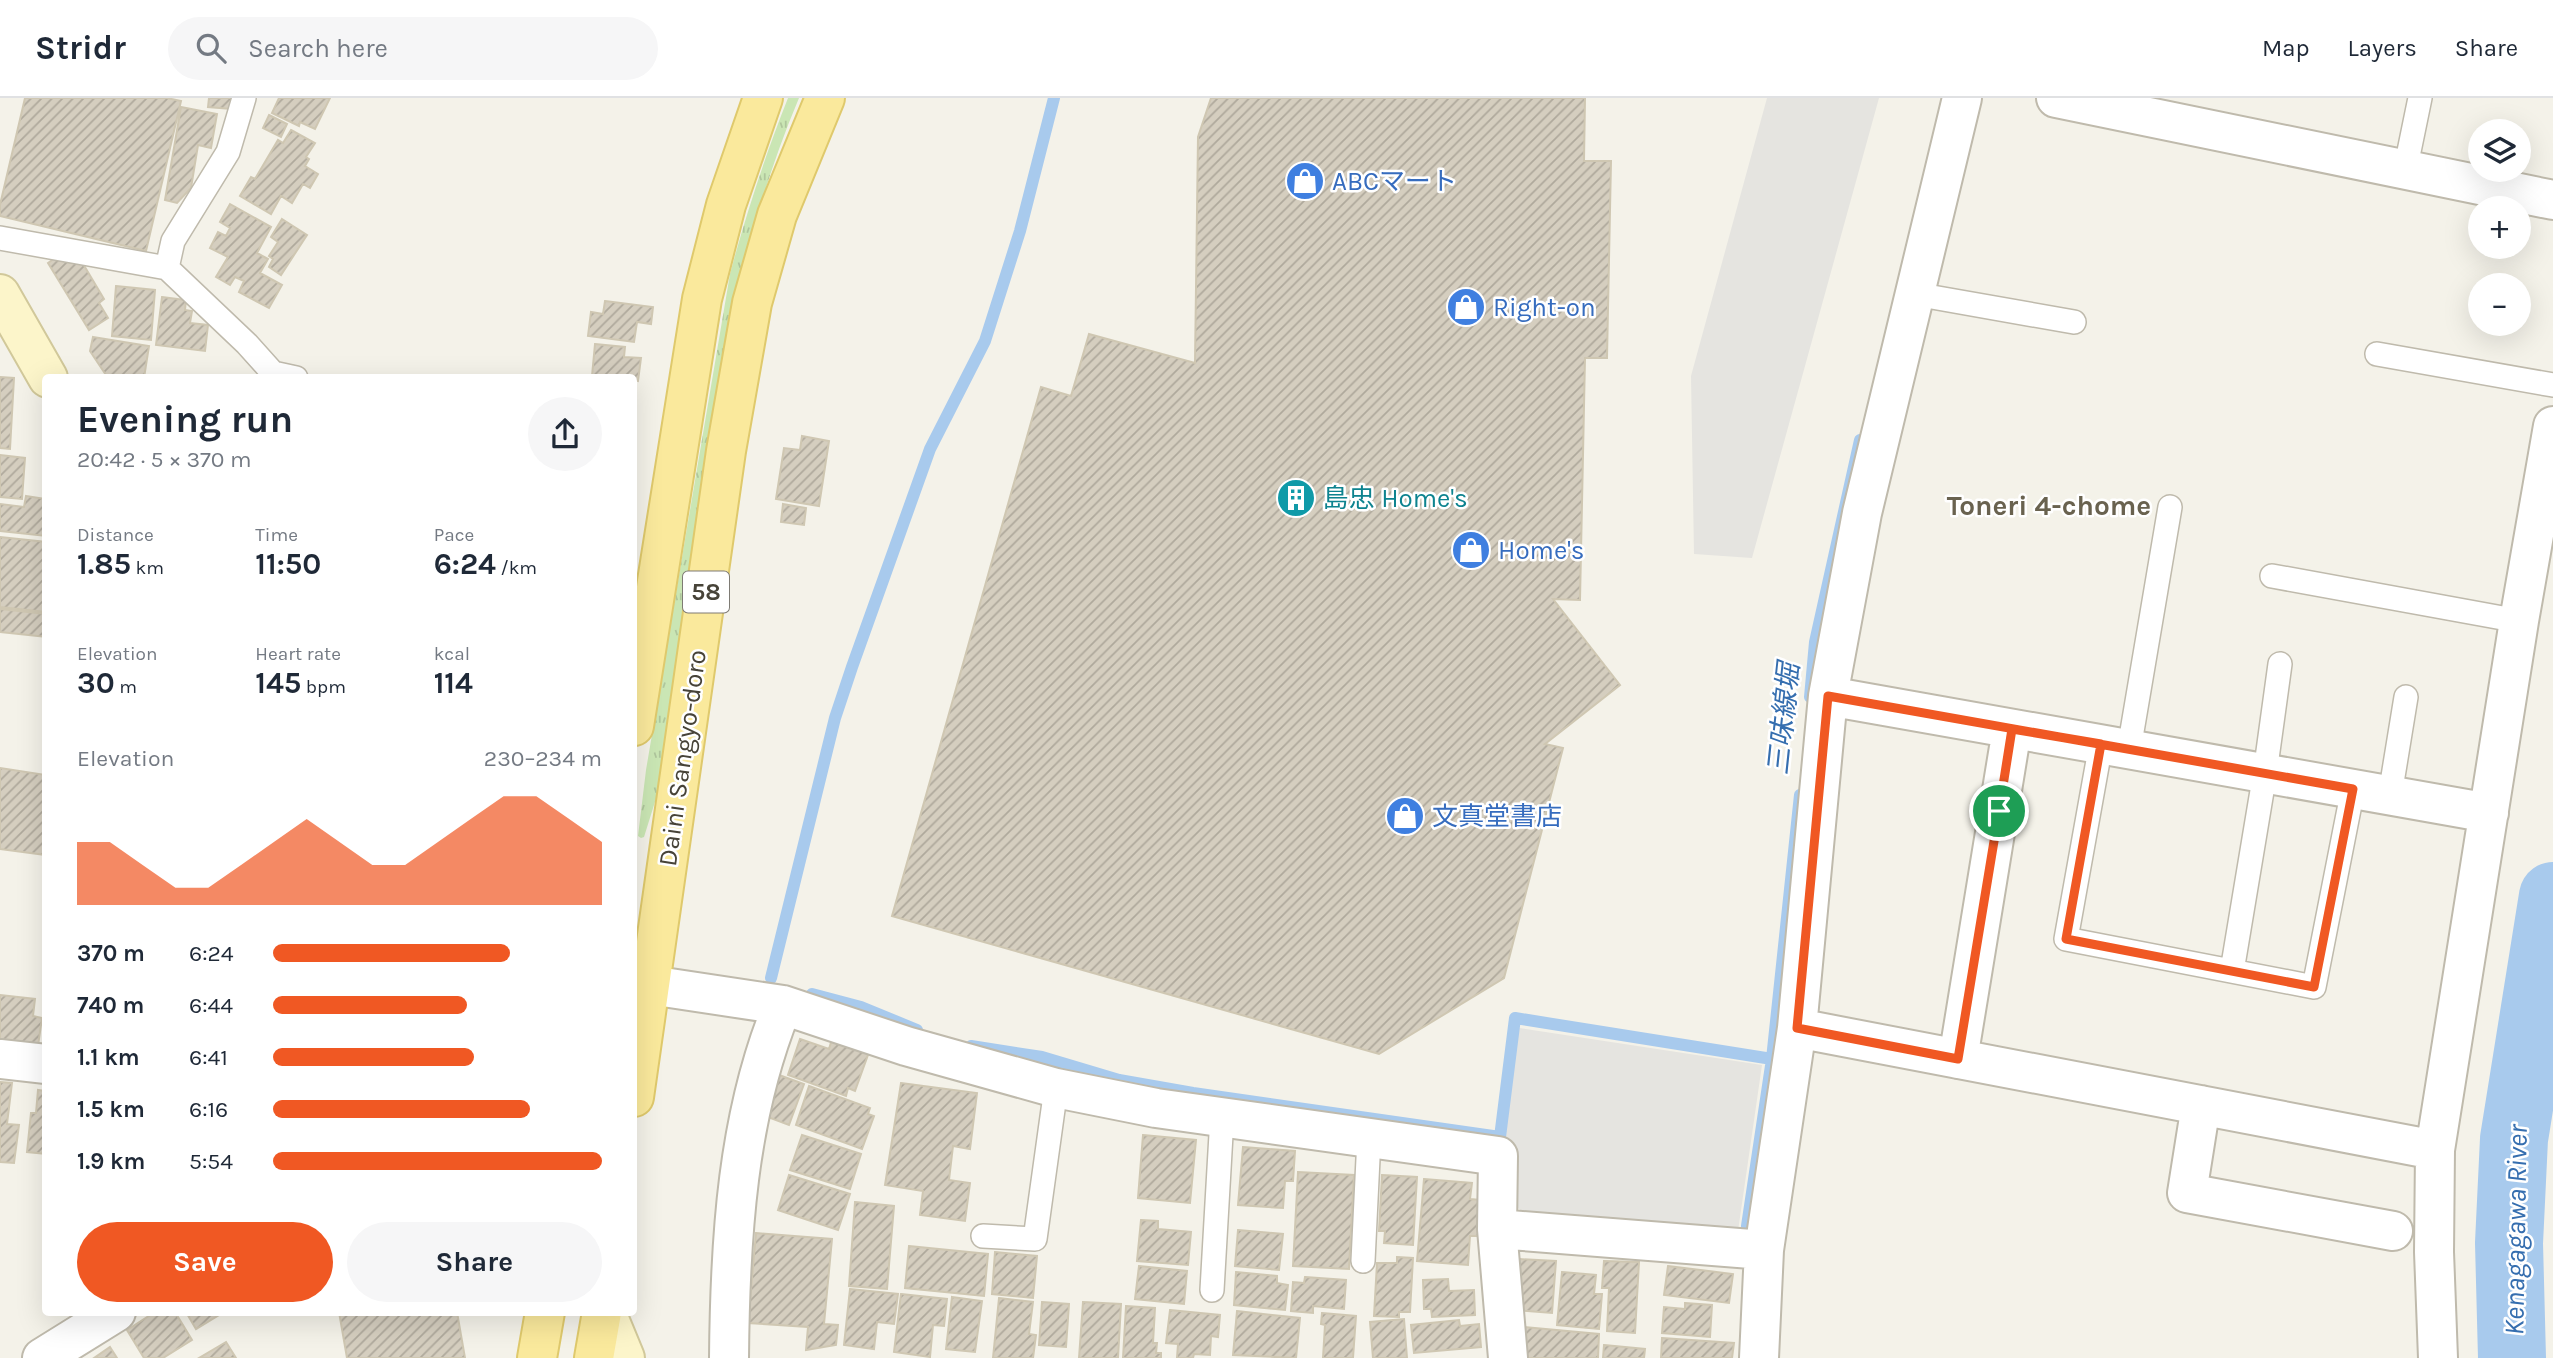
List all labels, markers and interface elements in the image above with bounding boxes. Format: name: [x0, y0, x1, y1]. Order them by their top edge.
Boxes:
search box: [168, 17, 658, 80]
text: Stridr: [35, 29, 126, 67]
icon: search: [192, 29, 230, 67]
text: Search here: [248, 33, 388, 64]
text: Map: [2262, 34, 2310, 62]
text: Layers: [2348, 34, 2417, 62]
text: Share: [2455, 34, 2518, 62]
map controls: [2468, 119, 2531, 336]
button: layers: [2468, 119, 2531, 182]
shop icon: ABCマート: [1284, 160, 1326, 202]
place label: ABCマート: [1332, 166, 1457, 197]
button: +: [2468, 196, 2531, 259]
button: −: [2468, 273, 2531, 336]
shop icon: Right-on: [1445, 286, 1487, 328]
place label: Right-on: [1493, 292, 1596, 323]
text: Evening run: [77, 397, 293, 442]
button: share: [528, 397, 602, 471]
text: 20:42 · 5 × 370 m: [77, 446, 251, 473]
building icon: 島忠 Home's: [1275, 477, 1317, 519]
place label: 島忠 Home's: [1323, 483, 1468, 514]
district label: Toneri 4-chome: [1947, 489, 2151, 522]
text: Distance: [77, 524, 154, 546]
text: Time: [255, 524, 298, 546]
text: Pace: [434, 524, 474, 546]
shop icon: Home's: [1450, 529, 1492, 571]
place label: Home's: [1498, 535, 1584, 566]
text: 1.85: [77, 546, 131, 582]
text: 11:50: [255, 546, 321, 582]
text: 6:24: [434, 546, 496, 582]
text: km: [131, 557, 164, 579]
text: /km: [496, 557, 537, 579]
road number: 58: [683, 572, 729, 612]
text: Elevation: [77, 643, 157, 665]
text: Heart rate: [255, 643, 341, 665]
text: kcal: [434, 643, 470, 665]
street label: Daini Sangyo-doro: [652, 648, 713, 868]
water label: 三味線堀: [1761, 658, 1806, 776]
text: 30: [77, 665, 115, 701]
text: 145: [255, 665, 301, 701]
text: 114: [434, 665, 473, 701]
text: m: [115, 676, 137, 698]
text: bpm: [301, 676, 346, 698]
text: Elevation: [77, 745, 174, 772]
text: 230–234 m: [484, 745, 602, 772]
pin: [1969, 781, 2029, 841]
icon: arrive: [1980, 792, 2018, 830]
shop icon: 文真堂書店: [1384, 795, 1426, 837]
place label: 文真堂書店: [1432, 801, 1562, 832]
text: 370 m: [77, 940, 145, 967]
text: 6:24: [189, 940, 234, 967]
text: 740 m: [77, 992, 144, 1019]
text: 6:44: [189, 992, 233, 1019]
text: 1.1 km: [77, 1044, 140, 1071]
text: 6:41: [189, 1044, 228, 1071]
text: 1.5 km: [77, 1096, 145, 1123]
text: 6:16: [189, 1096, 228, 1123]
water label: Kenagagawa River: [2497, 1123, 2534, 1336]
text: 1.9 km: [77, 1148, 145, 1175]
text: 5:54: [189, 1148, 233, 1175]
button: Save: [77, 1222, 333, 1302]
button: Share: [347, 1222, 602, 1302]

